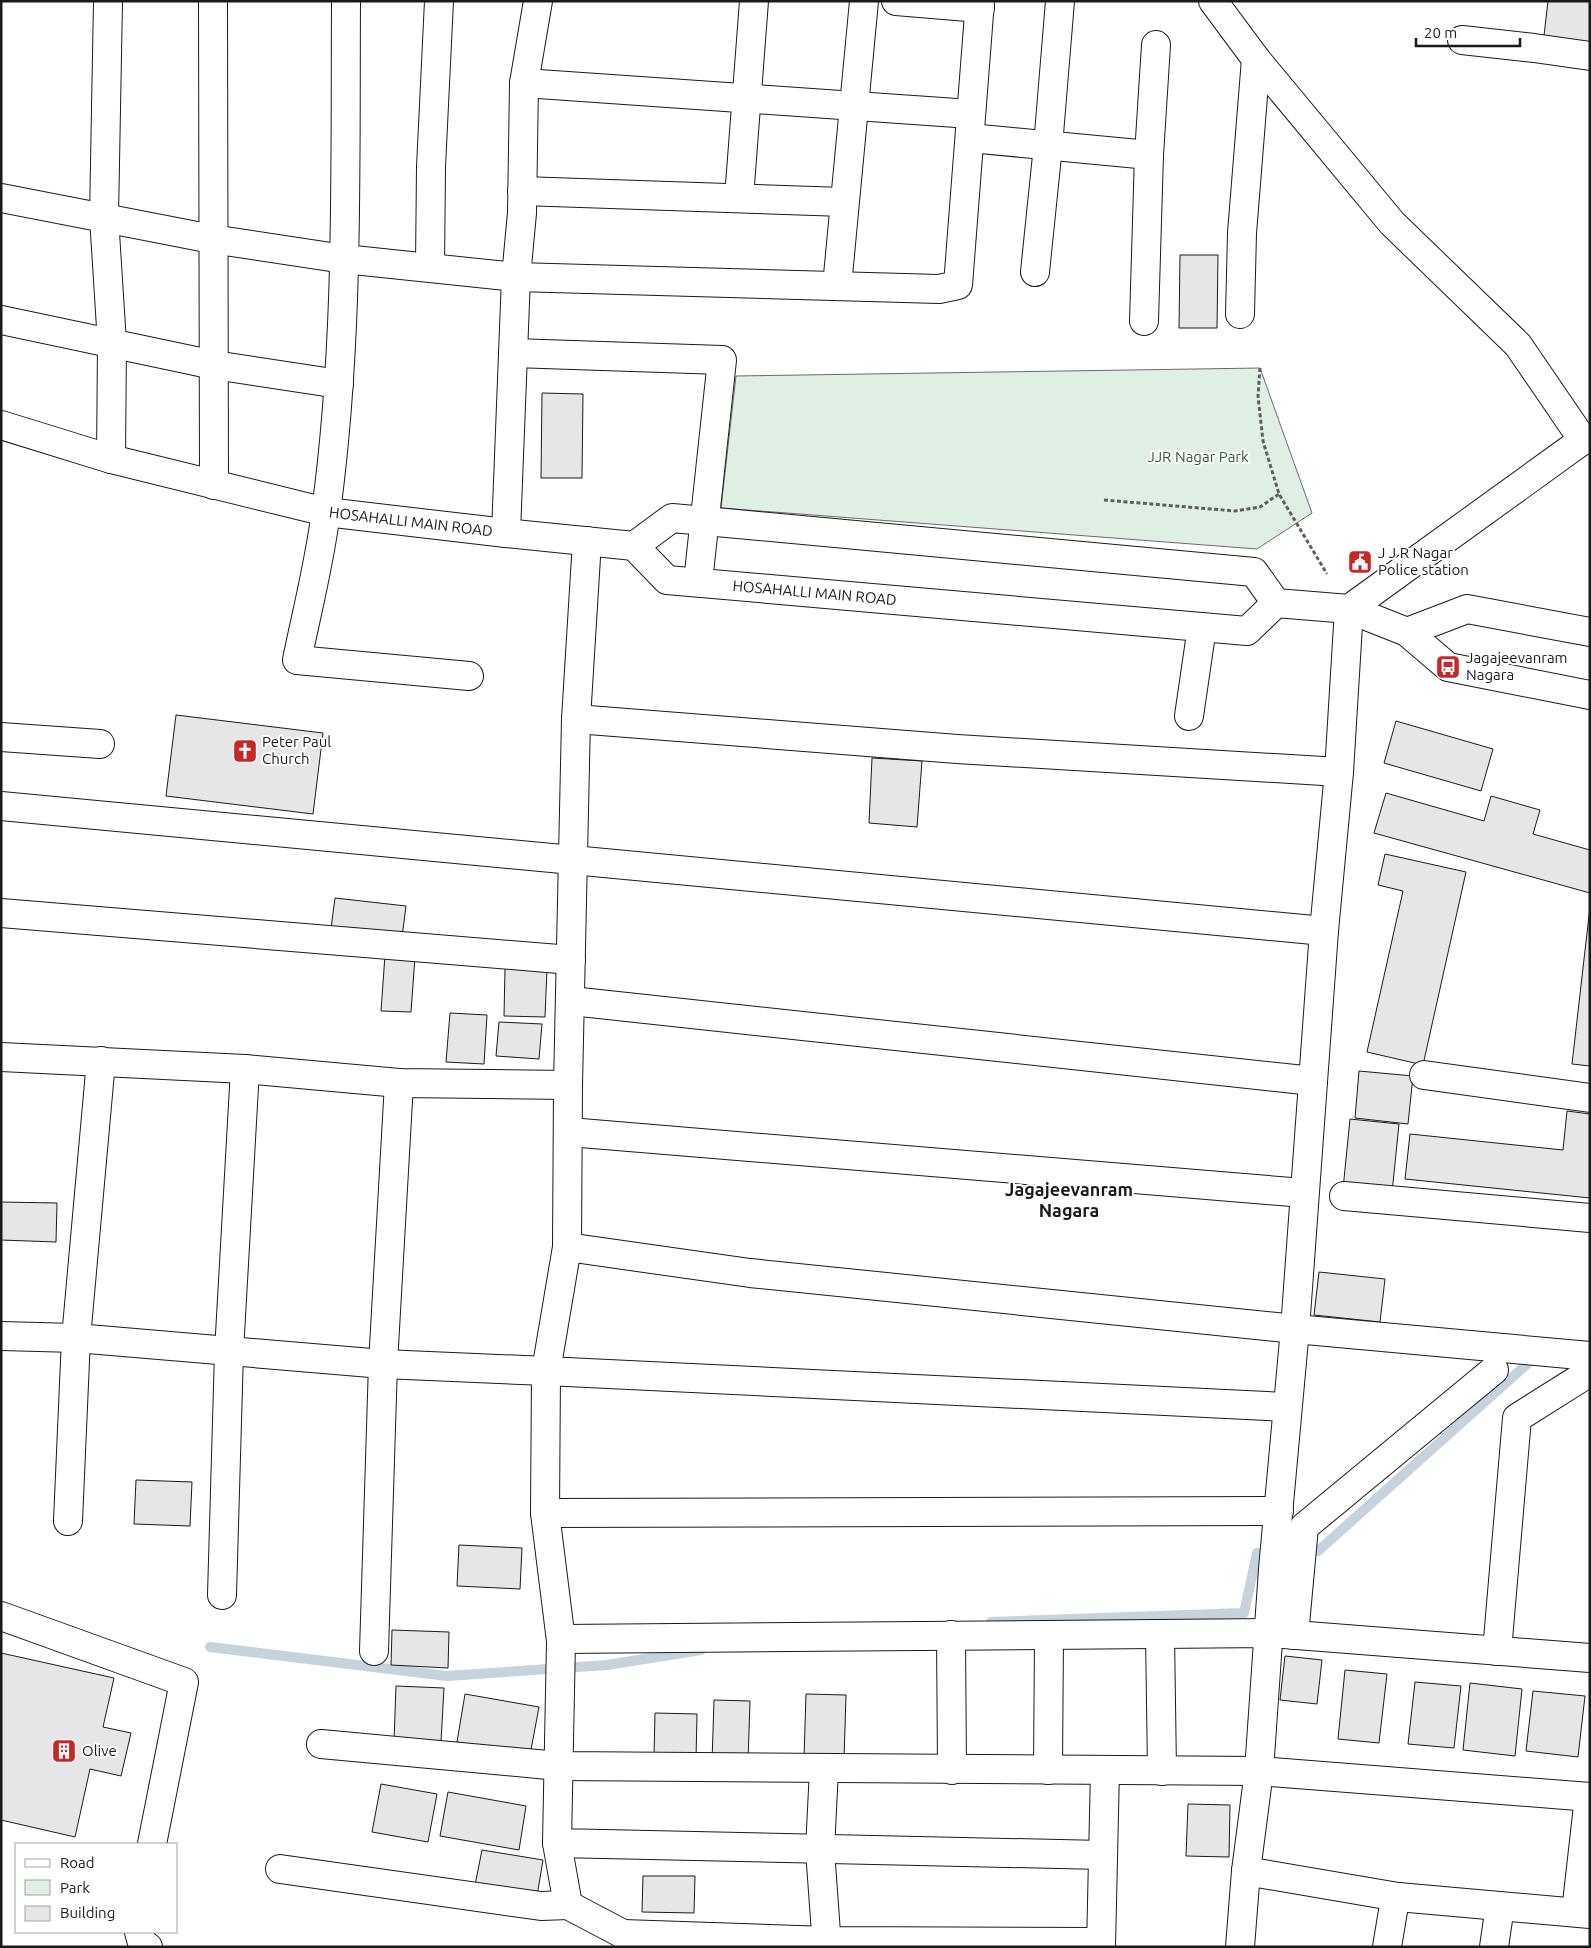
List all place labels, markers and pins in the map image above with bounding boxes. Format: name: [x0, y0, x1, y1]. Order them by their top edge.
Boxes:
place label: J J R Nagar Police station: [1378, 544, 1469, 578]
public building icon: J J R Nagar Police station: [1347, 549, 1373, 575]
place label: Jagajeevanram Nagara: [1466, 649, 1568, 683]
bus stop icon: Jagajeevanram Nagara: [1435, 654, 1461, 680]
place label: Peter Paul Church: [262, 733, 331, 767]
church icon: Peter Paul Church: [232, 738, 258, 764]
building icon: Olive: [51, 1738, 77, 1764]
place label: Olive: [82, 1742, 117, 1759]

